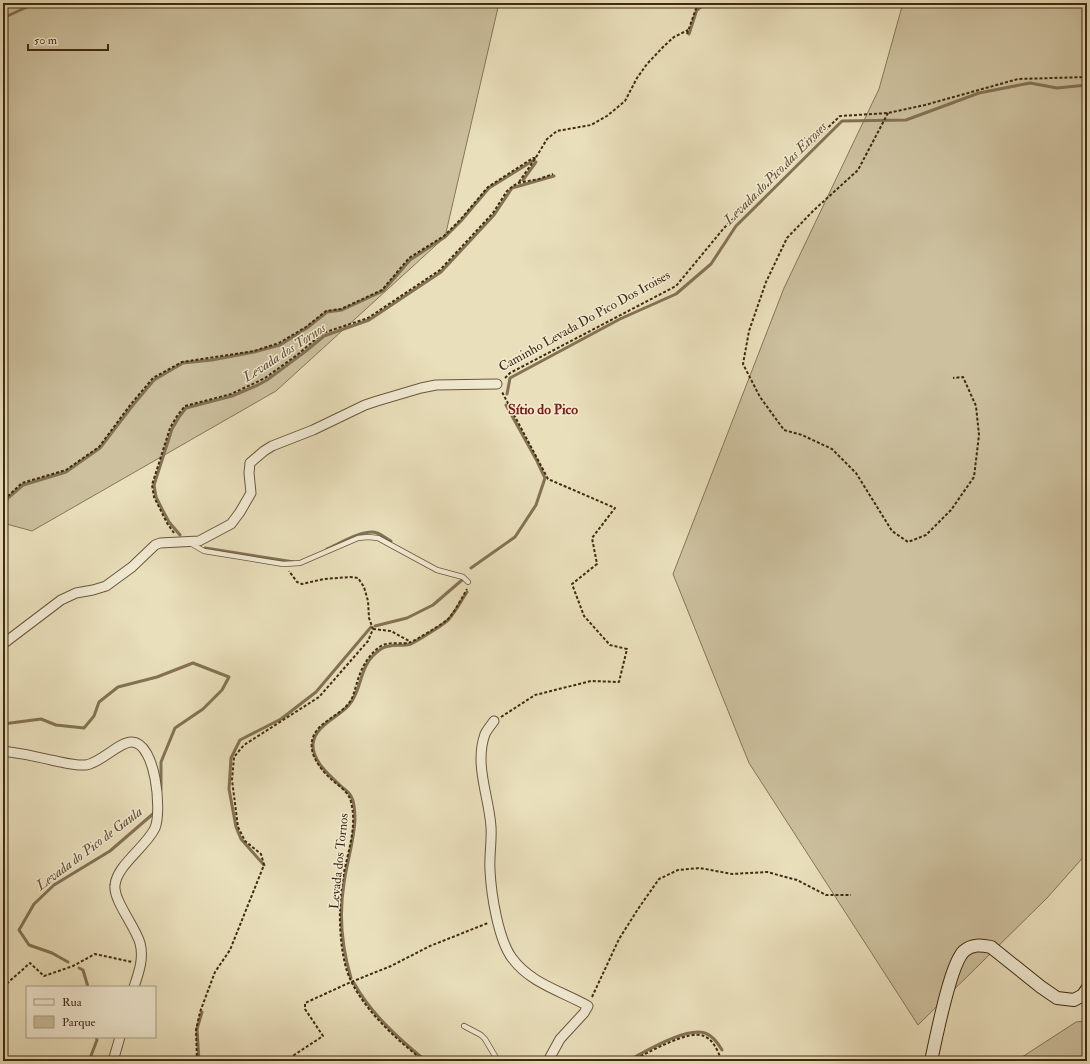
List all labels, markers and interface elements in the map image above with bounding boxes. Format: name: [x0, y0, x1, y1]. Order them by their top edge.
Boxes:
scale bar: [28, 26, 108, 52]
text: 50 m: [34, 33, 58, 48]
water label: Levada do Pico das Eiroses: [720, 118, 831, 229]
street label: Caminho Levada Do Pico Dos Iroises: [496, 267, 674, 375]
water label: Levada dos Tornos: [239, 319, 330, 386]
district label: Sítio do Pico: [508, 401, 578, 418]
water label: Levada do Pico de Gaula: [32, 803, 146, 895]
street label: Levada dos Tornos: [326, 812, 352, 910]
legend: [26, 986, 156, 1038]
text: Rua: [62, 995, 83, 1010]
text: Parque: [62, 1015, 96, 1030]

